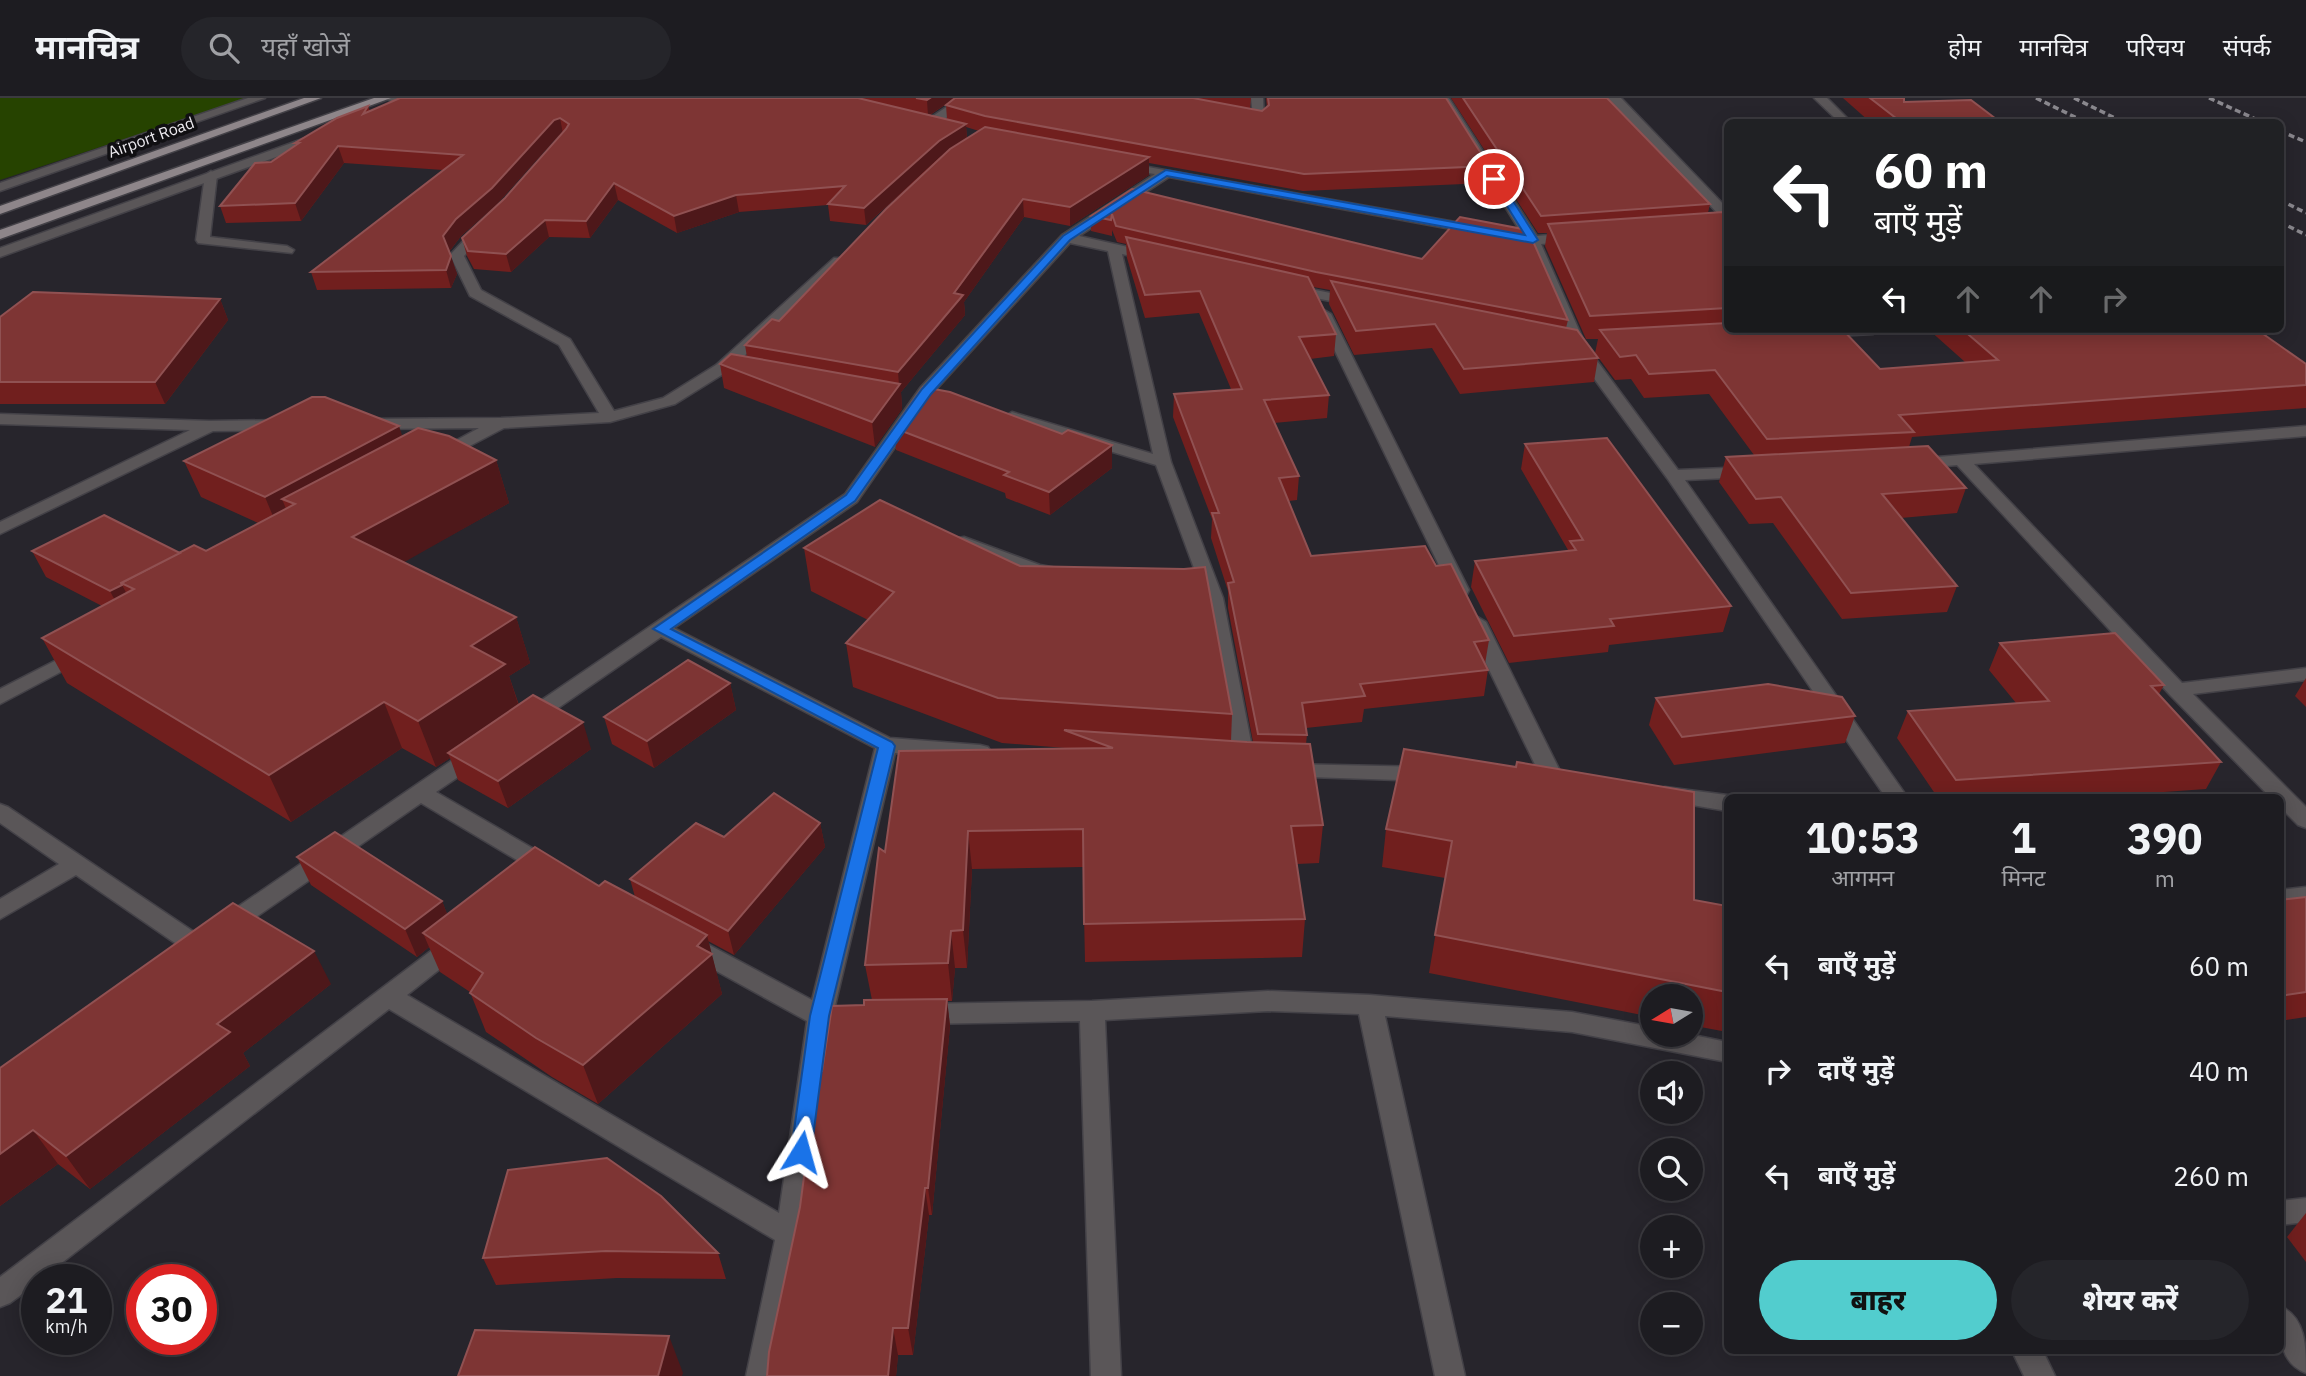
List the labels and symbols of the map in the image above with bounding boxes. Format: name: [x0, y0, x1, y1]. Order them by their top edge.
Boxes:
street label: Airport Road: [105, 112, 197, 162]
pin: [1464, 149, 1524, 209]
north arrow: [1640, 984, 1703, 1046]
position arrow: [764, 1115, 838, 1189]
speed limit sign: 30: [126, 1264, 217, 1355]

